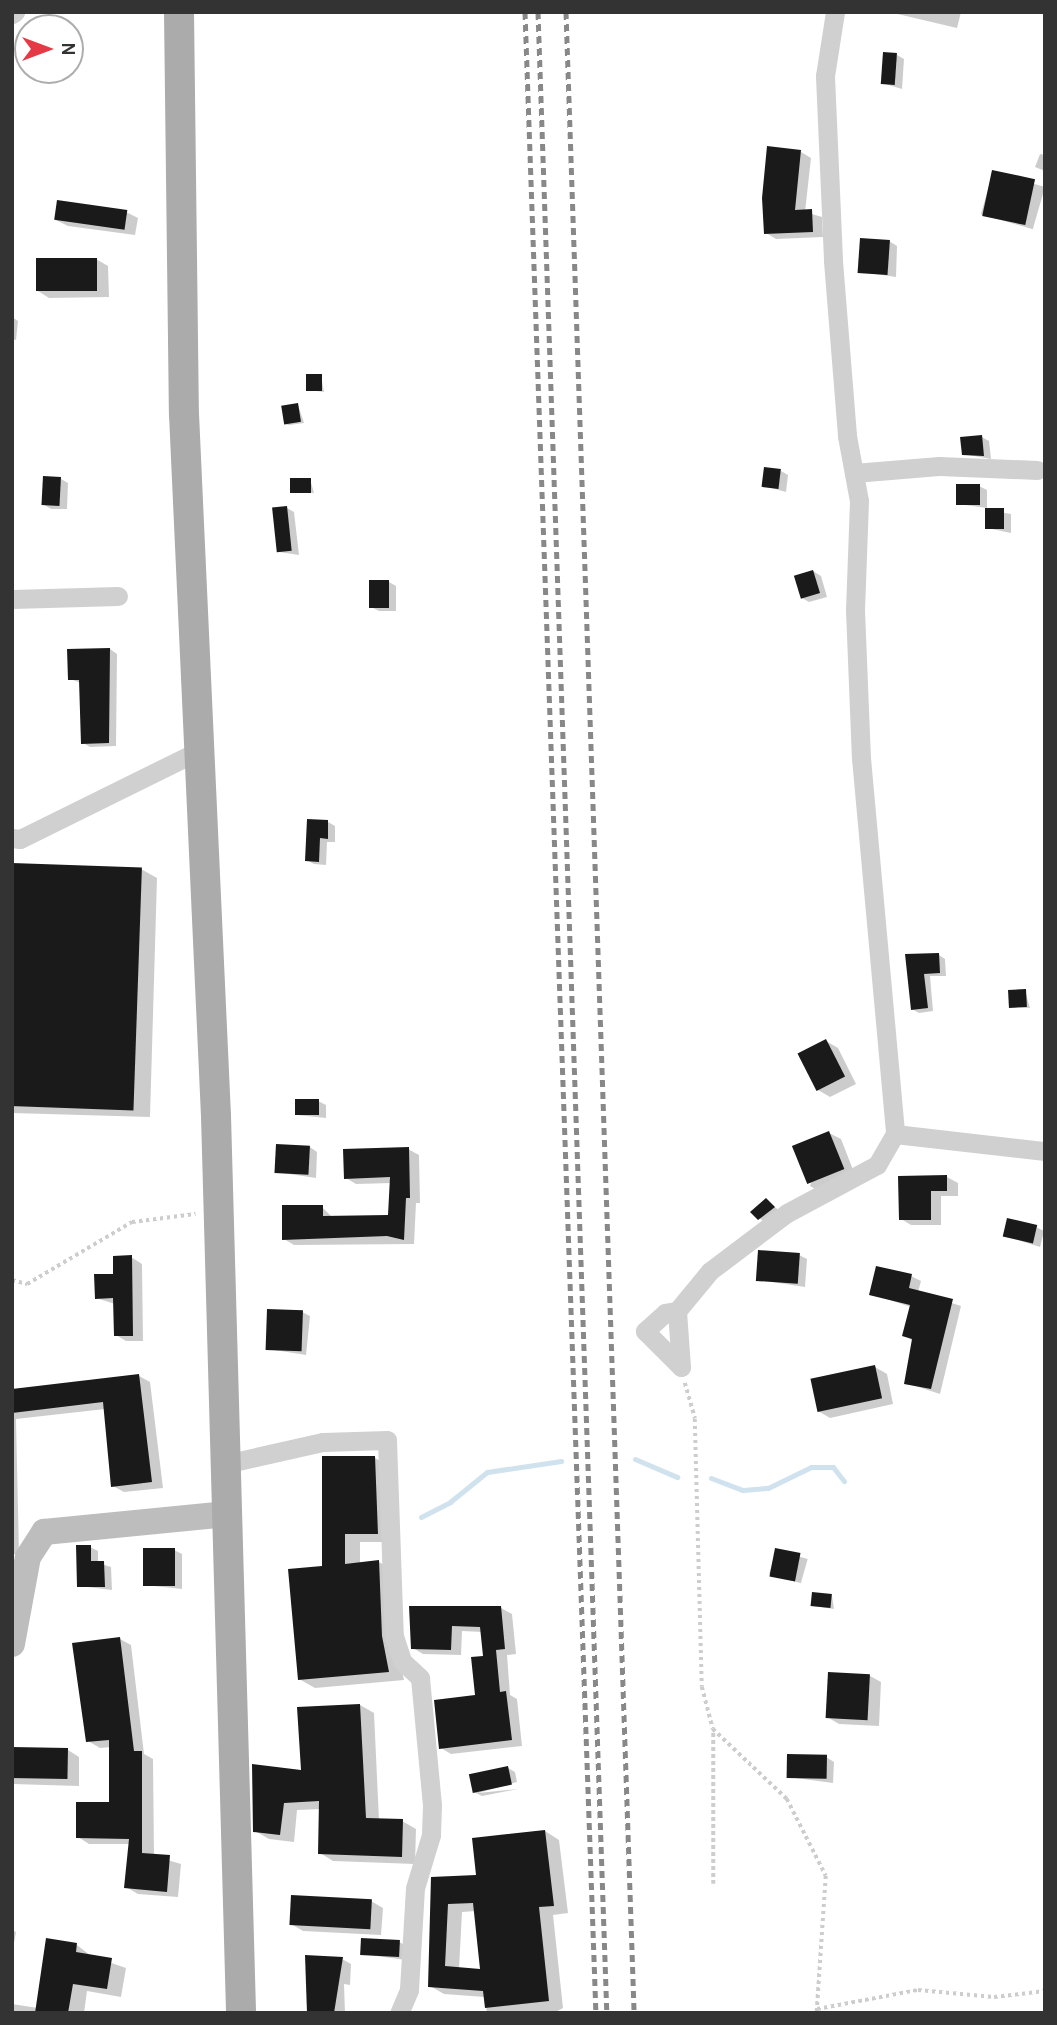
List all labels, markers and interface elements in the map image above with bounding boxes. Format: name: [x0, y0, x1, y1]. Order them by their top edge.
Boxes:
north arrow: [14, 14, 84, 84]
text: N: [57, 42, 79, 56]

